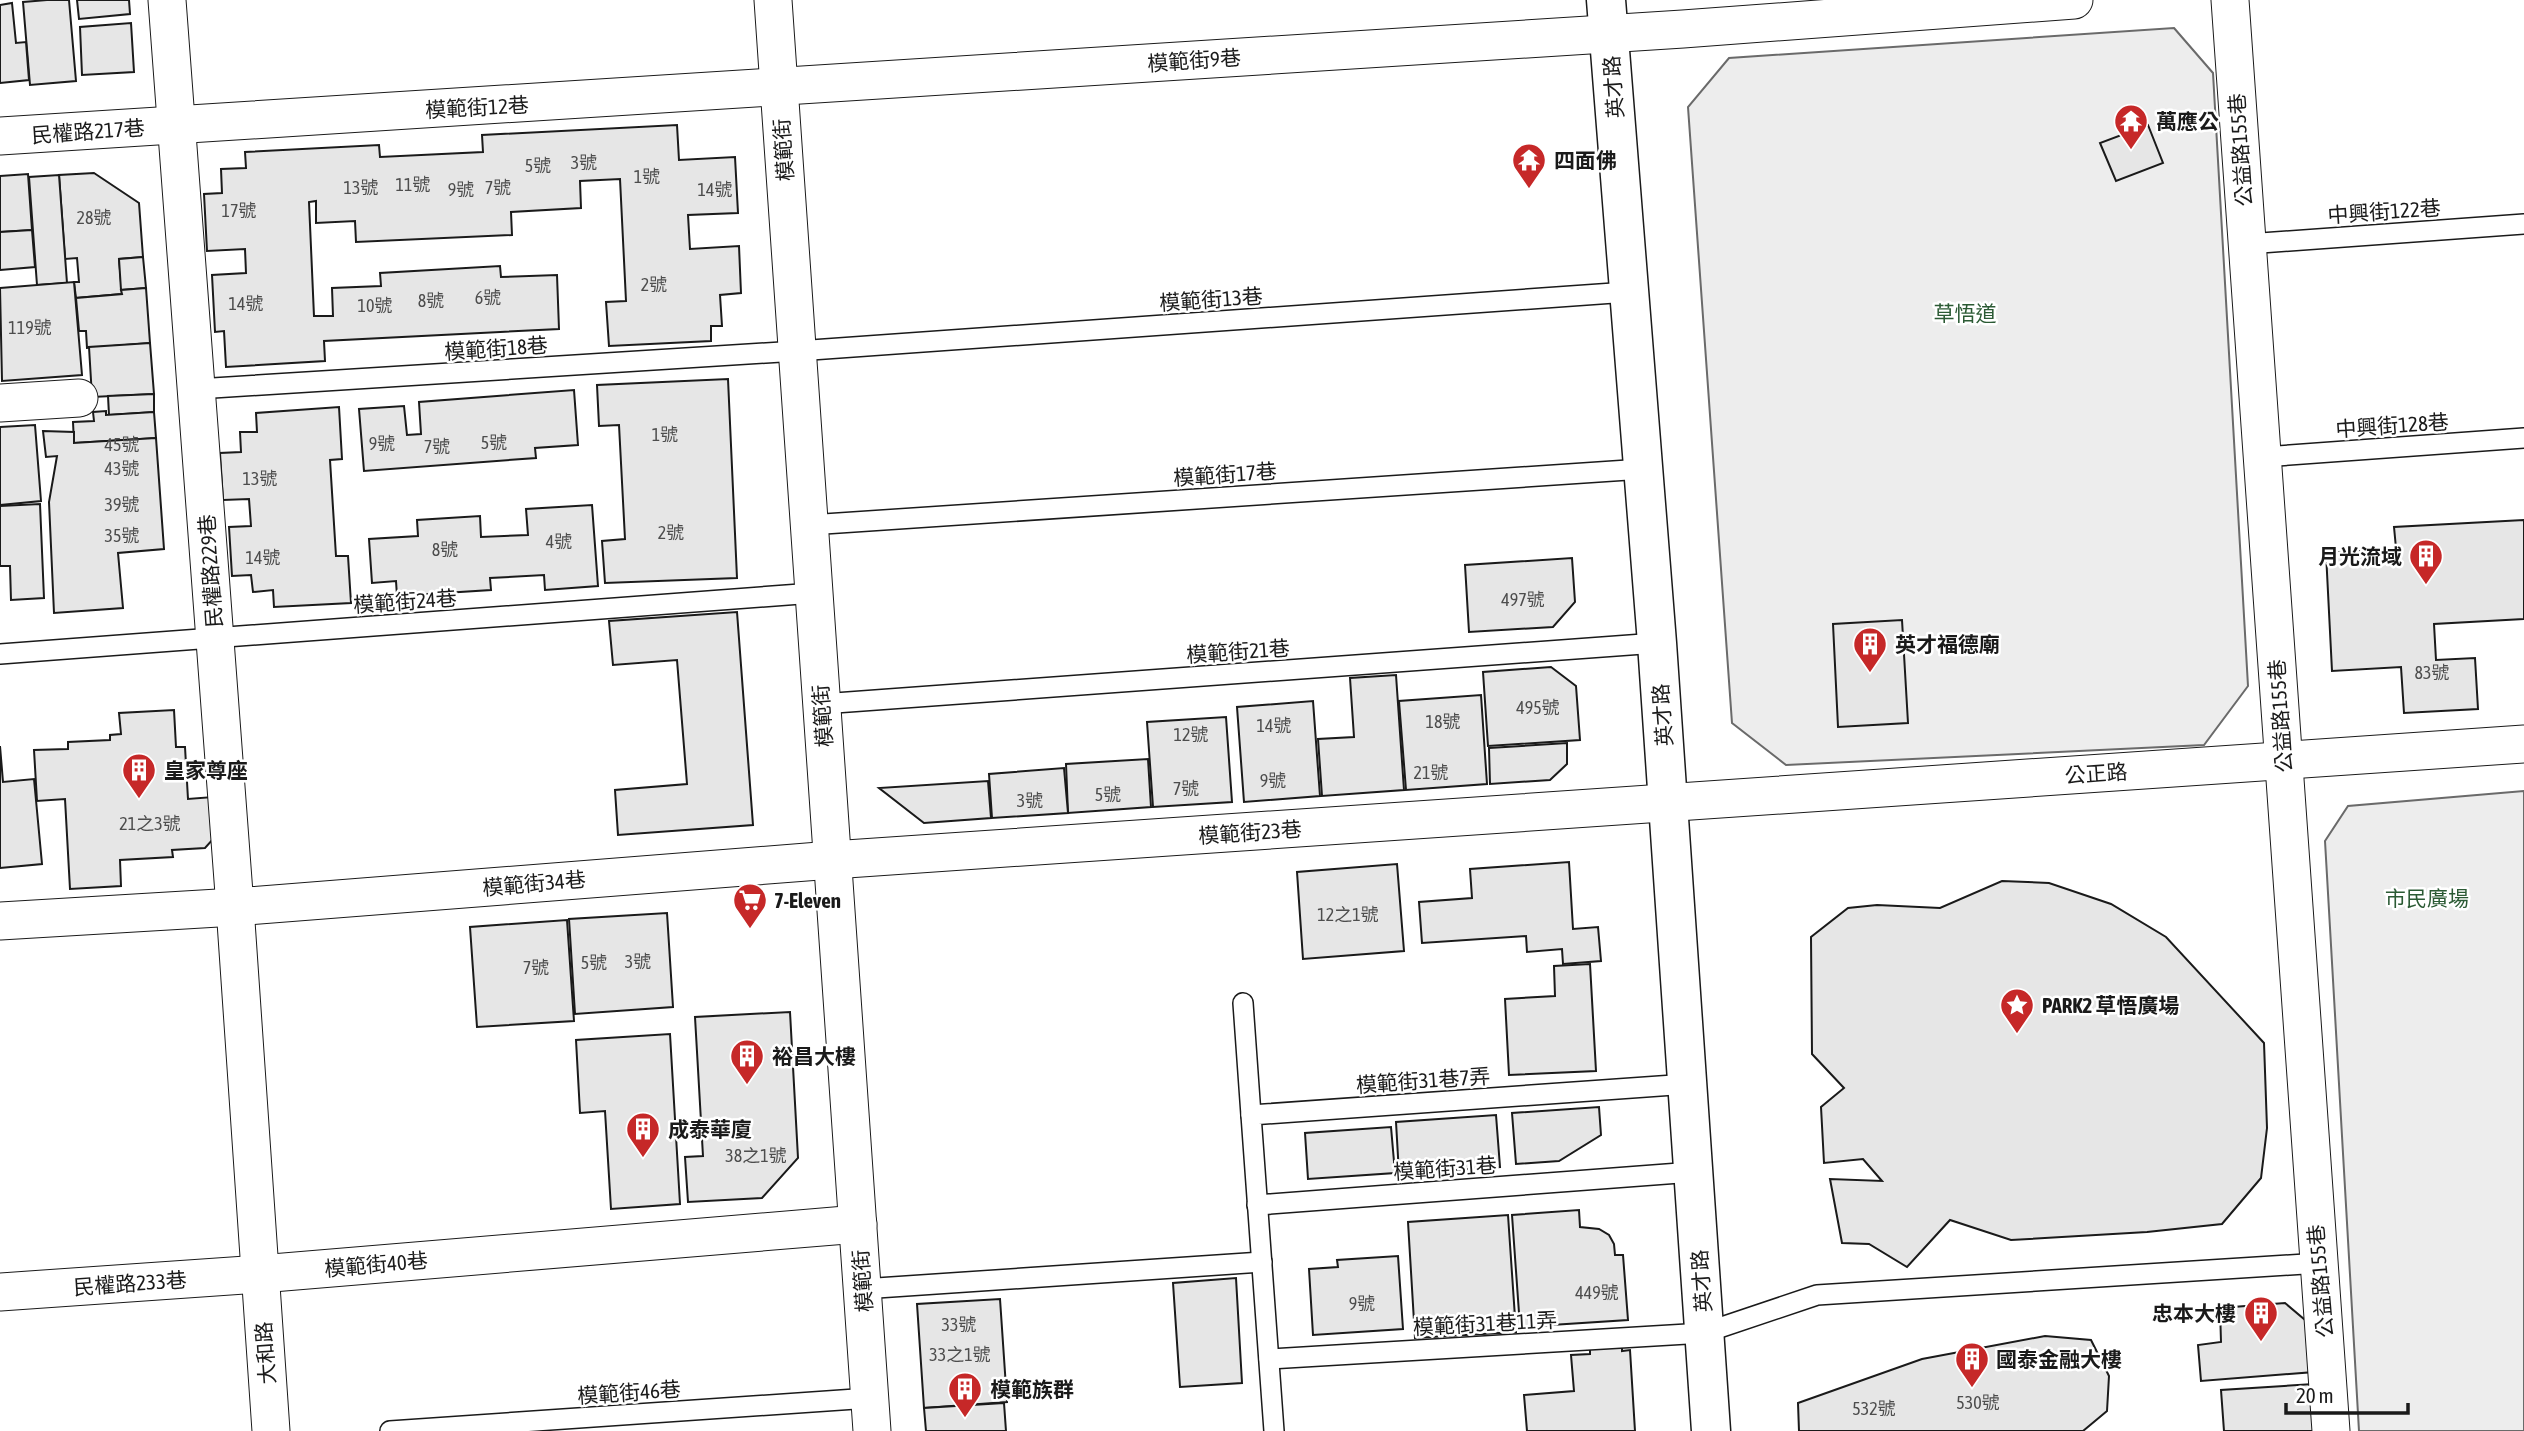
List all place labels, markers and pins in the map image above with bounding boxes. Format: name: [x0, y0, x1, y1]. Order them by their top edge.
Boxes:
temple icon: 萬應公: [2112, 102, 2150, 151]
place label: 萬應公: [2156, 109, 2219, 133]
temple icon: 四面佛: [1510, 141, 1548, 190]
place label: 四面佛: [1554, 148, 1617, 172]
building icon: 月光流域: [2407, 537, 2445, 586]
place label: 月光流域: [2318, 544, 2402, 568]
building icon: 英才福德廟: [1851, 625, 1889, 674]
place label: 英才福德廟: [1895, 632, 2000, 656]
building icon: 皇家尊座: [120, 751, 158, 800]
place label: 皇家尊座: [164, 758, 248, 782]
supermarket icon: 7-Eleven: [731, 881, 769, 930]
place label: 7-Eleven: [774, 888, 841, 912]
place icon: PARK2 草悟廣場: [1998, 986, 2036, 1035]
place label: PARK2 草悟廣場: [2042, 993, 2179, 1017]
building icon: 裕昌大樓: [728, 1037, 766, 1086]
place label: 裕昌大樓: [772, 1044, 856, 1068]
building icon: 成泰華廈: [624, 1110, 662, 1159]
place label: 成泰華廈: [668, 1117, 752, 1141]
building icon: 忠本大樓: [2242, 1294, 2280, 1343]
place label: 忠本大樓: [2152, 1301, 2236, 1325]
building icon: 國泰金融大樓: [1953, 1340, 1991, 1389]
place label: 國泰金融大樓: [1996, 1347, 2122, 1371]
building icon: 模範族群: [946, 1370, 984, 1419]
place label: 模範族群: [990, 1377, 1074, 1401]

